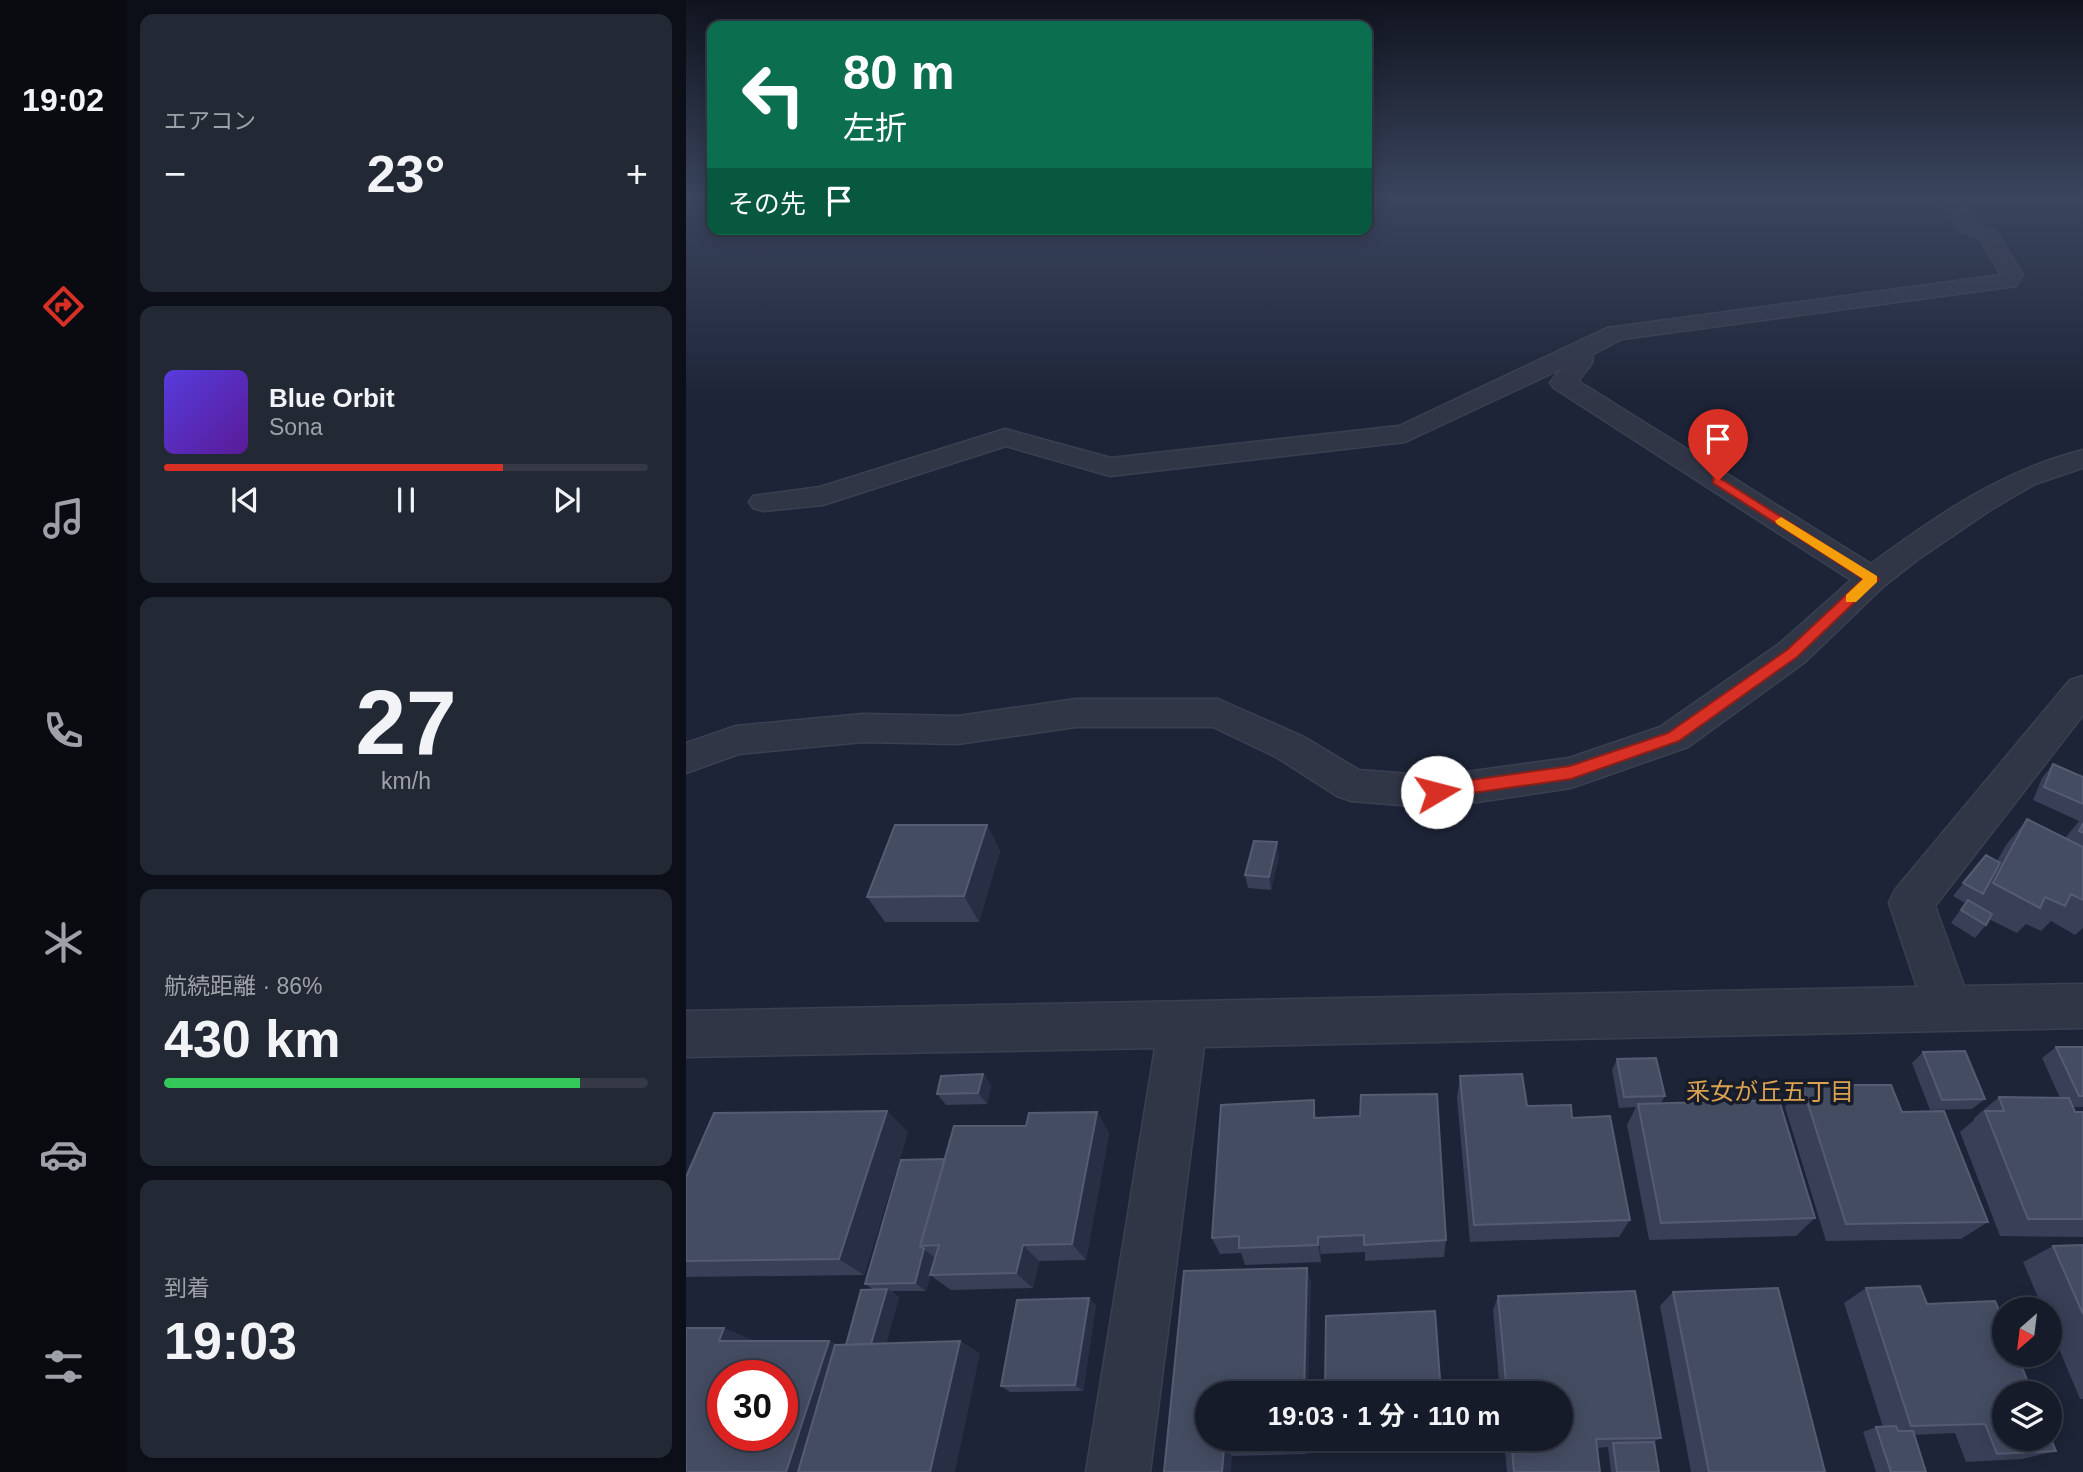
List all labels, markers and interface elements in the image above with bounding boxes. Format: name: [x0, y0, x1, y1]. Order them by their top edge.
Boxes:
text: 80 m: [843, 45, 955, 99]
icon: left: [728, 49, 819, 140]
text: 19:02: [22, 82, 104, 118]
text: エアコン: [164, 108, 256, 134]
text: 左折: [843, 110, 907, 146]
text: 23°: [367, 145, 445, 203]
text: −: [164, 153, 186, 195]
text: +: [626, 153, 648, 195]
icon: arrive: [820, 182, 858, 220]
text: その先: [728, 189, 806, 219]
icon: directions: [39, 282, 88, 331]
text: Blue Orbit: [269, 383, 395, 413]
pin: [1688, 409, 1748, 481]
text: Sona: [269, 414, 323, 440]
icon: arrive: [1699, 420, 1737, 458]
icon: previous: [226, 481, 264, 519]
icon: pause: [387, 481, 425, 519]
icon: next: [548, 481, 586, 519]
icon: music: [39, 494, 88, 543]
text: 27: [355, 672, 457, 773]
icon: phone: [39, 706, 88, 755]
position arrow: [1400, 755, 1474, 829]
text: km/h: [381, 768, 431, 794]
icon: climate: [39, 918, 88, 967]
text: 航続距離 · 86%: [164, 973, 322, 999]
text: 430 km: [164, 1010, 340, 1068]
district label: 釆女が丘五丁目: [1686, 1078, 1854, 1105]
icon: car: [39, 1130, 88, 1179]
text: 到着: [164, 1275, 210, 1301]
north arrow: [1992, 1297, 2062, 1367]
map controls: [1992, 1297, 2062, 1451]
text: 19:03: [164, 1312, 297, 1370]
icon: filters: [39, 1342, 88, 1391]
speed limit sign: 30: [707, 1360, 798, 1451]
button: layers: [1992, 1381, 2062, 1451]
text: 19:03 · 1 分 · 110 m: [1268, 1401, 1500, 1431]

